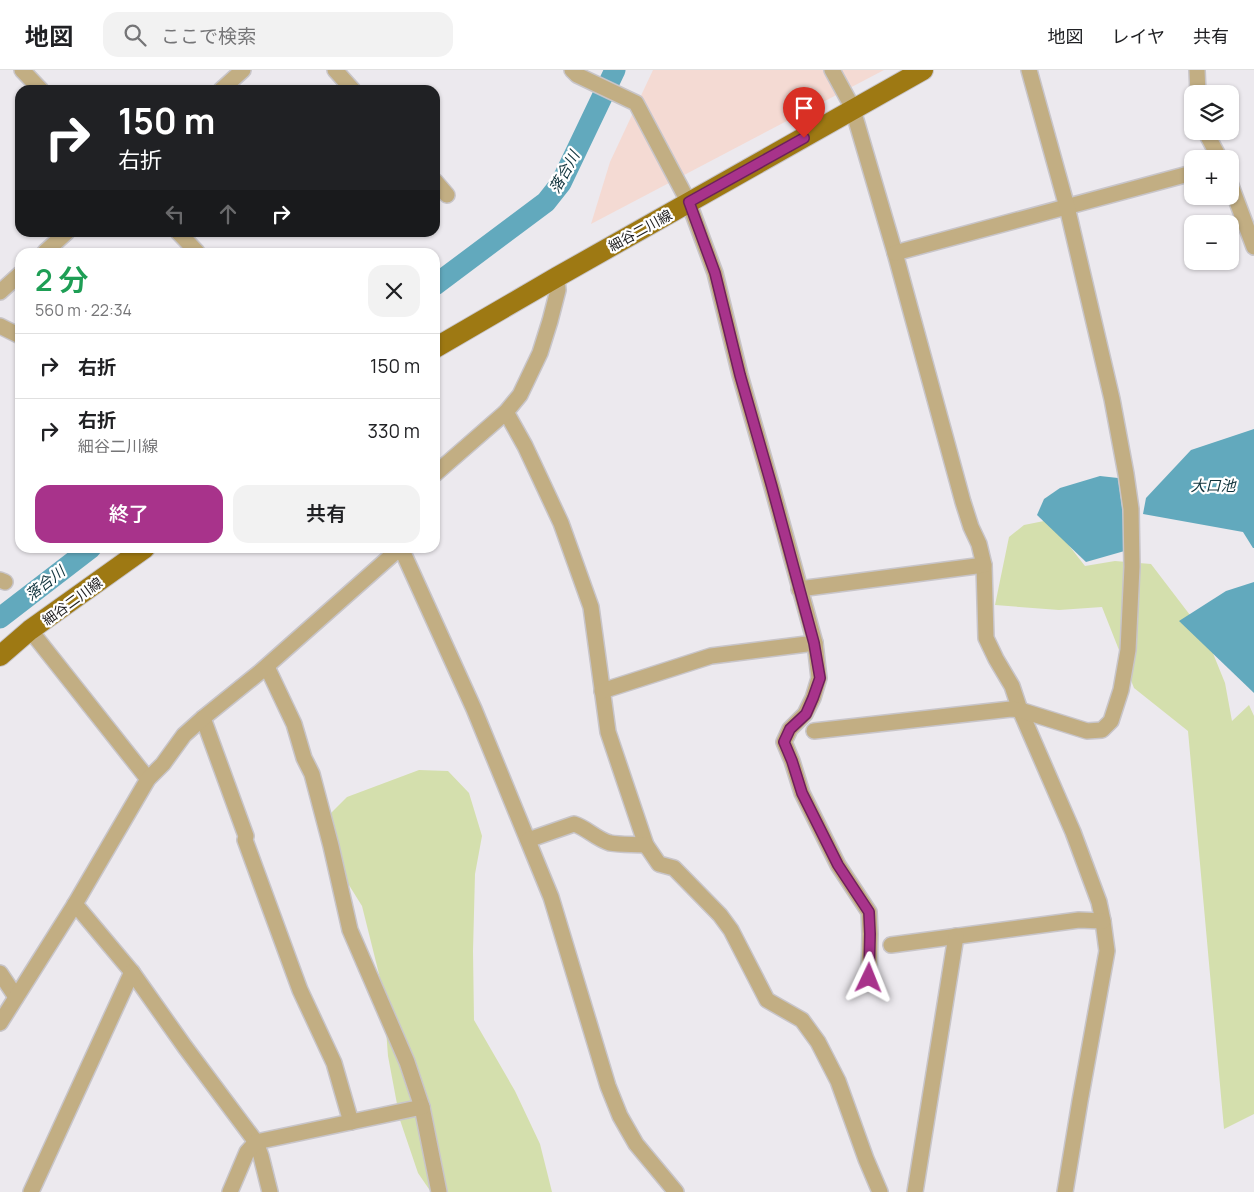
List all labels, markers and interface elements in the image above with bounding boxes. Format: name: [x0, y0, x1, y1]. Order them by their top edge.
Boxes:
search box: [103, 12, 453, 57]
text: 地図: [25, 19, 73, 52]
icon: search: [121, 21, 149, 49]
text: ここで検索: [161, 23, 256, 49]
text: 地図: [1048, 24, 1084, 48]
text: レイヤ: [1112, 24, 1165, 48]
text: 共有: [1193, 24, 1229, 48]
map controls: [1184, 85, 1239, 270]
button: layers: [1184, 85, 1239, 140]
pin: [783, 87, 825, 138]
icon: arrive: [790, 94, 818, 122]
text: 150 m: [118, 97, 215, 145]
icon: right: [35, 105, 100, 170]
text: 右折: [118, 145, 162, 175]
water label: 落合川: [544, 145, 585, 197]
button: +: [1184, 150, 1239, 205]
icon: left: [161, 200, 189, 228]
icon: ahead: [214, 200, 242, 228]
icon: right: [267, 200, 295, 228]
street label: 細谷二川線: [605, 205, 675, 255]
button: −: [1184, 215, 1239, 270]
text: 2 分: [35, 259, 89, 300]
button: close: [368, 265, 420, 317]
text: 560 m · 22:34: [35, 299, 132, 321]
icon: right: [35, 352, 63, 380]
text: 150 m: [370, 353, 420, 379]
text: 右折: [78, 354, 116, 380]
text: 右折: [78, 407, 116, 433]
icon: right: [35, 417, 63, 445]
text: 330 m: [367, 418, 420, 444]
text: 細谷二川線: [78, 435, 158, 457]
water label: 大口池: [1190, 475, 1237, 496]
button: 終了: [35, 485, 223, 543]
button: 共有: [233, 485, 420, 543]
water label: 落合川: [21, 560, 71, 605]
street label: 細谷二川線: [38, 573, 106, 629]
position arrow: [842, 951, 894, 1003]

